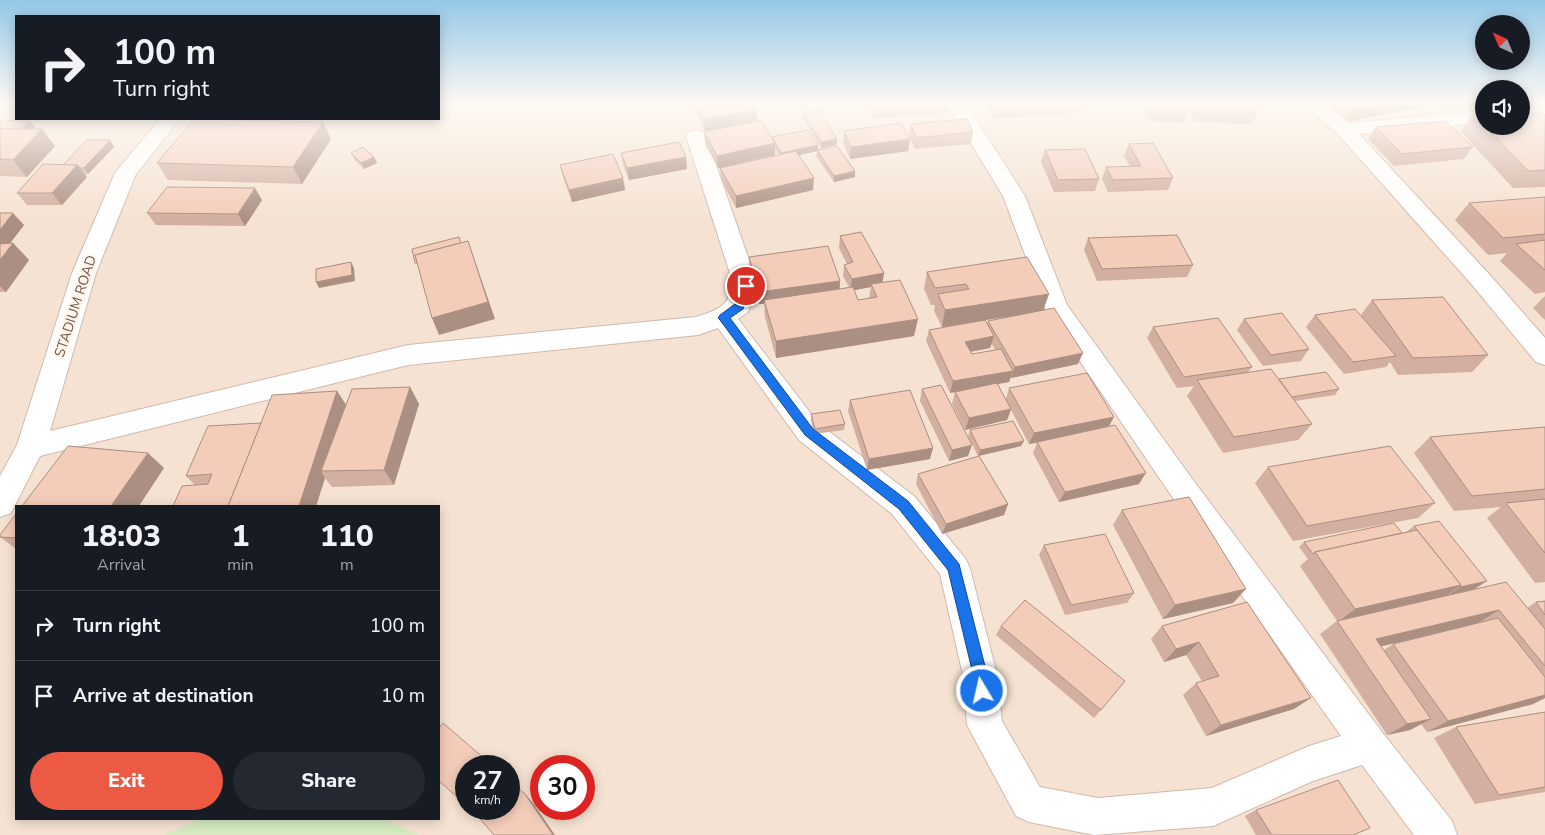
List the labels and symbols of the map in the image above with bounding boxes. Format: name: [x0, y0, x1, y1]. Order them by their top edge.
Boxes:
north arrow: [1475, 15, 1530, 70]
street label: STADIUM ROAD: [50, 253, 101, 360]
pin: [725, 265, 767, 307]
position arrow: [955, 664, 1007, 716]
speed limit sign: 30: [530, 755, 595, 820]

